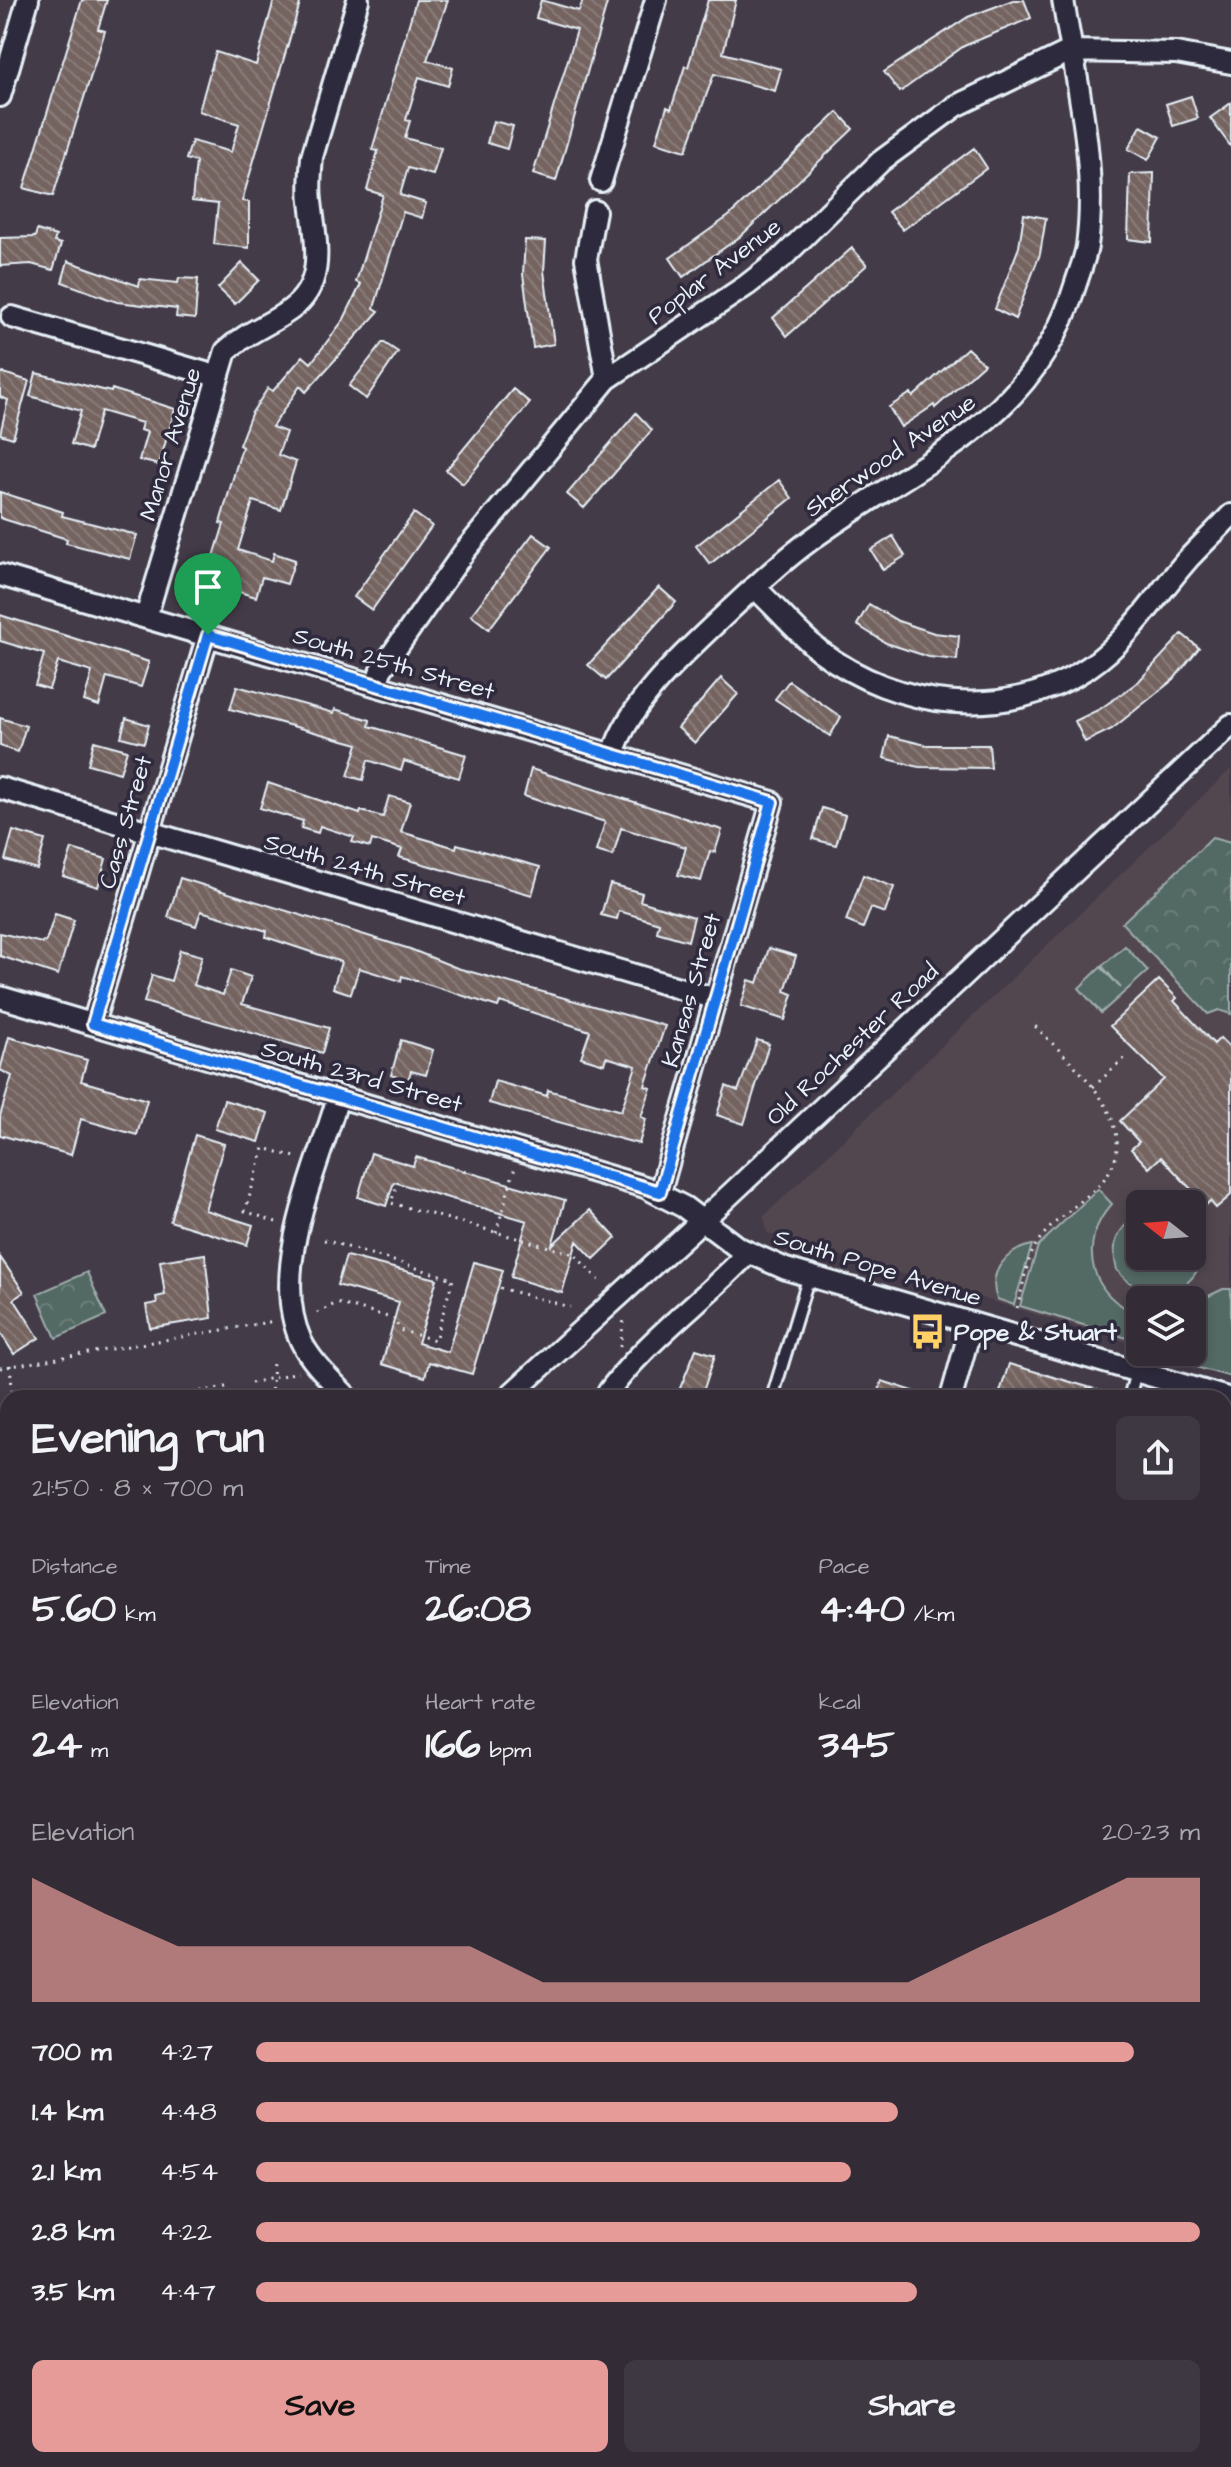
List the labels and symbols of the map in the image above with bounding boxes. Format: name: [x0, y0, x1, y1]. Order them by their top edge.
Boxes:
street label: Poplar Avenue: [641, 210, 788, 333]
street label: Manor Avenue: [132, 364, 210, 525]
street label: Sherwood Avenue: [798, 386, 983, 526]
pin: [174, 553, 242, 635]
street label: South 25th Street: [289, 619, 499, 709]
street label: Cass Street: [91, 751, 161, 893]
street label: South 24th Street: [260, 825, 469, 915]
street label: Kansas Street: [654, 909, 730, 1071]
street label: Old Rochester Road: [759, 956, 947, 1134]
street label: South 23rd Street: [257, 1032, 466, 1122]
north arrow: [1126, 1190, 1206, 1270]
street label: South Pope Avenue: [770, 1220, 986, 1316]
bus stop icon: Pope & Stuart: [909, 1313, 947, 1351]
place label: Pope & Stuart: [954, 1316, 1117, 1350]

